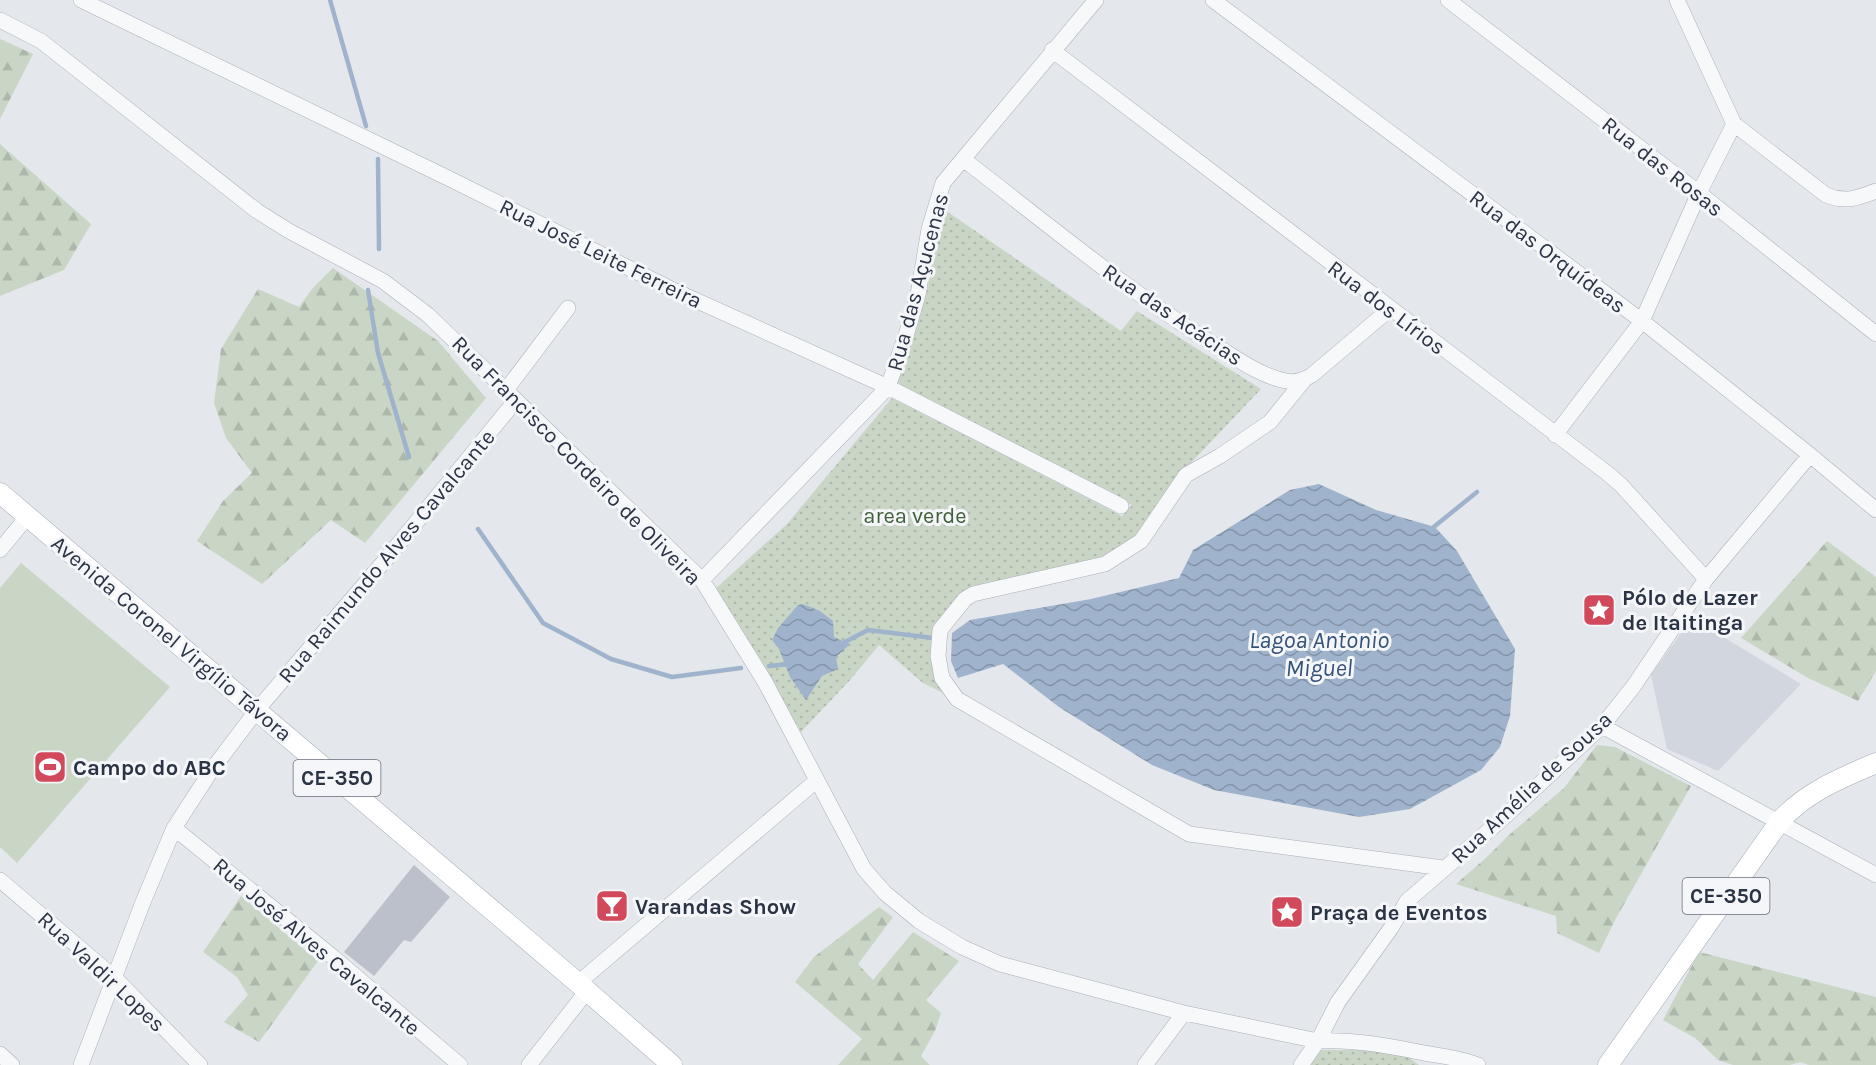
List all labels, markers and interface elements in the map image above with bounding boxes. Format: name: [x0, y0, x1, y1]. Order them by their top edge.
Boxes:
street label: Rua das Rosas: [1597, 111, 1728, 222]
street label: Rua das Orquídeas: [1464, 185, 1631, 319]
street label: Rua das Açucenas: [882, 191, 954, 374]
street label: Rua José Leite Ferreira: [495, 194, 706, 314]
street label: Rua dos Lírios: [1322, 255, 1450, 361]
street label: Rua das Acácias: [1097, 258, 1248, 371]
street label: Rua Francisco Cordeiro de Oliveira: [446, 331, 706, 591]
street label: Rua Raimundo Alves Cavalcante: [273, 425, 501, 689]
park label: area verde: [863, 503, 967, 529]
street label: Avenida Coronel Virgílio Távora: [46, 530, 297, 747]
place label: Pólo de Lazer de Itaitinga: [1622, 585, 1758, 636]
place icon: Pólo de Lazer de Itaitinga: [1581, 592, 1617, 628]
water label: Lagoa Antonio Miguel: [1249, 626, 1389, 682]
street label: Rua Amélia de Sousa: [1446, 706, 1618, 869]
sports icon: Campo do ABC: [32, 749, 68, 785]
place label: Campo do ABC: [73, 755, 226, 781]
road number: CE-350: [294, 760, 380, 796]
street label: Rua José Alves Cavalcante: [208, 853, 425, 1041]
road number: CE-350: [1682, 878, 1770, 914]
bar icon: Varandas Show: [594, 888, 630, 924]
place label: Varandas Show: [635, 894, 796, 920]
place icon: Praça de Eventos: [1269, 894, 1305, 930]
place label: Praça de Eventos: [1310, 900, 1488, 926]
street label: Rua Valdir Lopes: [32, 906, 170, 1037]

